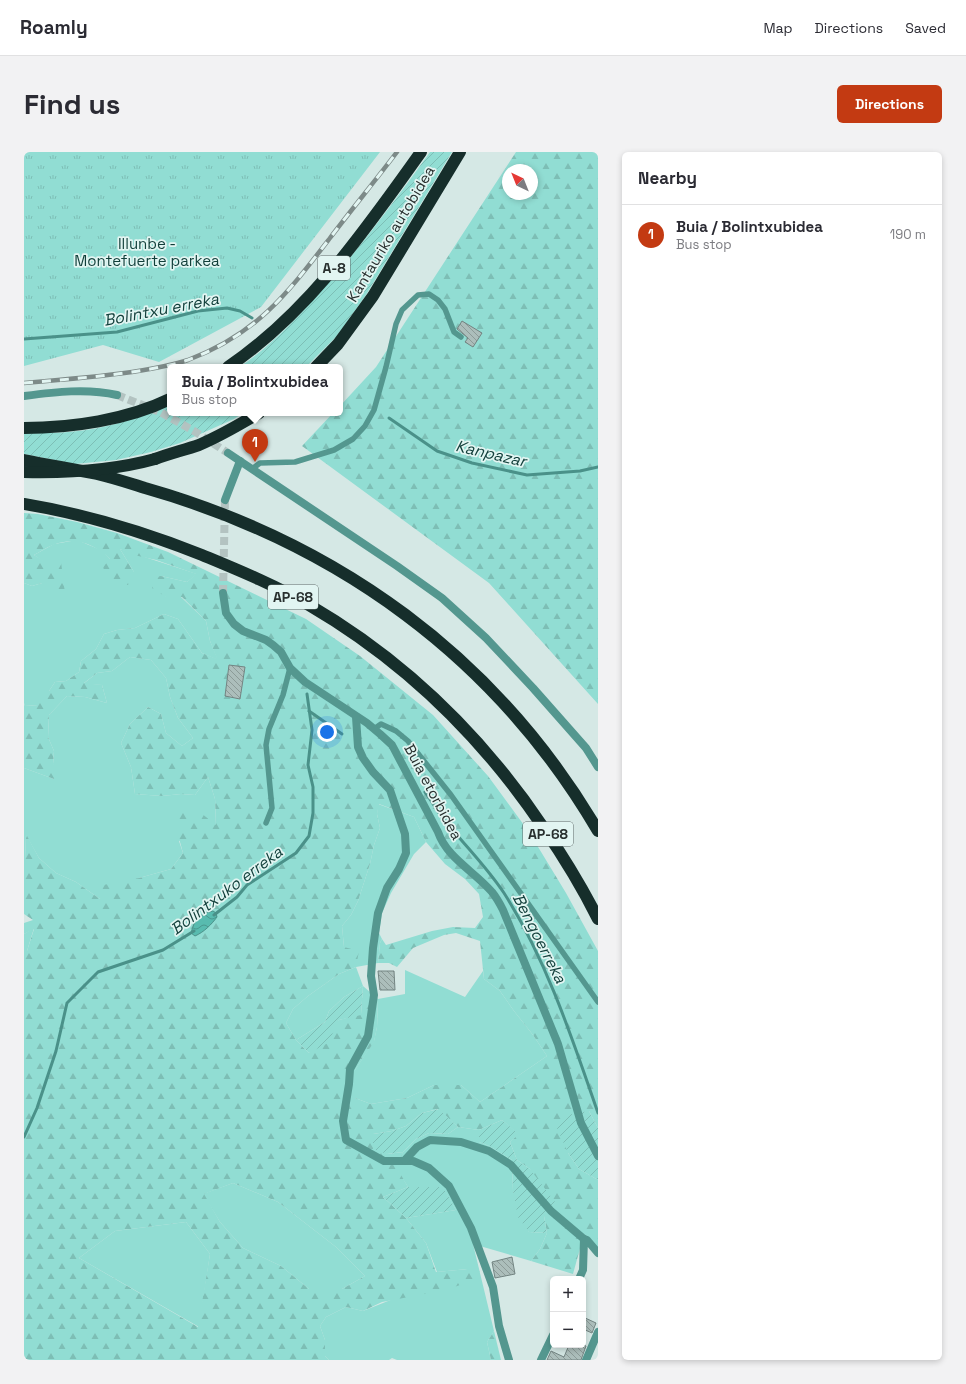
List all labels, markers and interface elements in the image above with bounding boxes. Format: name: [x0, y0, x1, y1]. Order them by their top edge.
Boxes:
text: Roamly: [20, 15, 88, 40]
text: Map: [763, 19, 793, 37]
text: Directions: [815, 19, 883, 37]
text: Saved: [905, 19, 946, 37]
button: Directions: [837, 85, 942, 123]
text: Find us: [24, 86, 121, 122]
street label: Kantauriko autobidea: [342, 162, 439, 305]
north arrow: [502, 164, 538, 200]
text: Nearby: [638, 167, 697, 189]
text: Buia / Bolintxubidea: [676, 217, 823, 236]
text: 1: [648, 226, 654, 243]
text: 190 m: [890, 226, 926, 243]
park label: Illunbe - Montefuerte parkea: [74, 234, 220, 270]
text: Bus stop: [676, 236, 732, 253]
road number: A-8: [318, 256, 350, 280]
water label: Bolintxu erreka: [102, 288, 221, 331]
popup: [167, 364, 343, 416]
text: Buia / Bolintxubidea: [182, 372, 328, 391]
text: Bus stop: [182, 391, 237, 408]
pin: 1: [242, 429, 268, 462]
water label: Kanpazar: [454, 435, 530, 472]
road number: AP-68: [268, 585, 318, 609]
your location: [317, 722, 337, 742]
street label: Buia etorbidea: [400, 741, 467, 843]
road number: AP-68: [523, 822, 573, 846]
water label: Bolintxuko erreka: [166, 841, 287, 939]
water label: Bengoerreka: [508, 890, 572, 988]
map controls: [550, 1276, 586, 1348]
button: +: [550, 1276, 586, 1312]
button: −: [550, 1312, 586, 1348]

